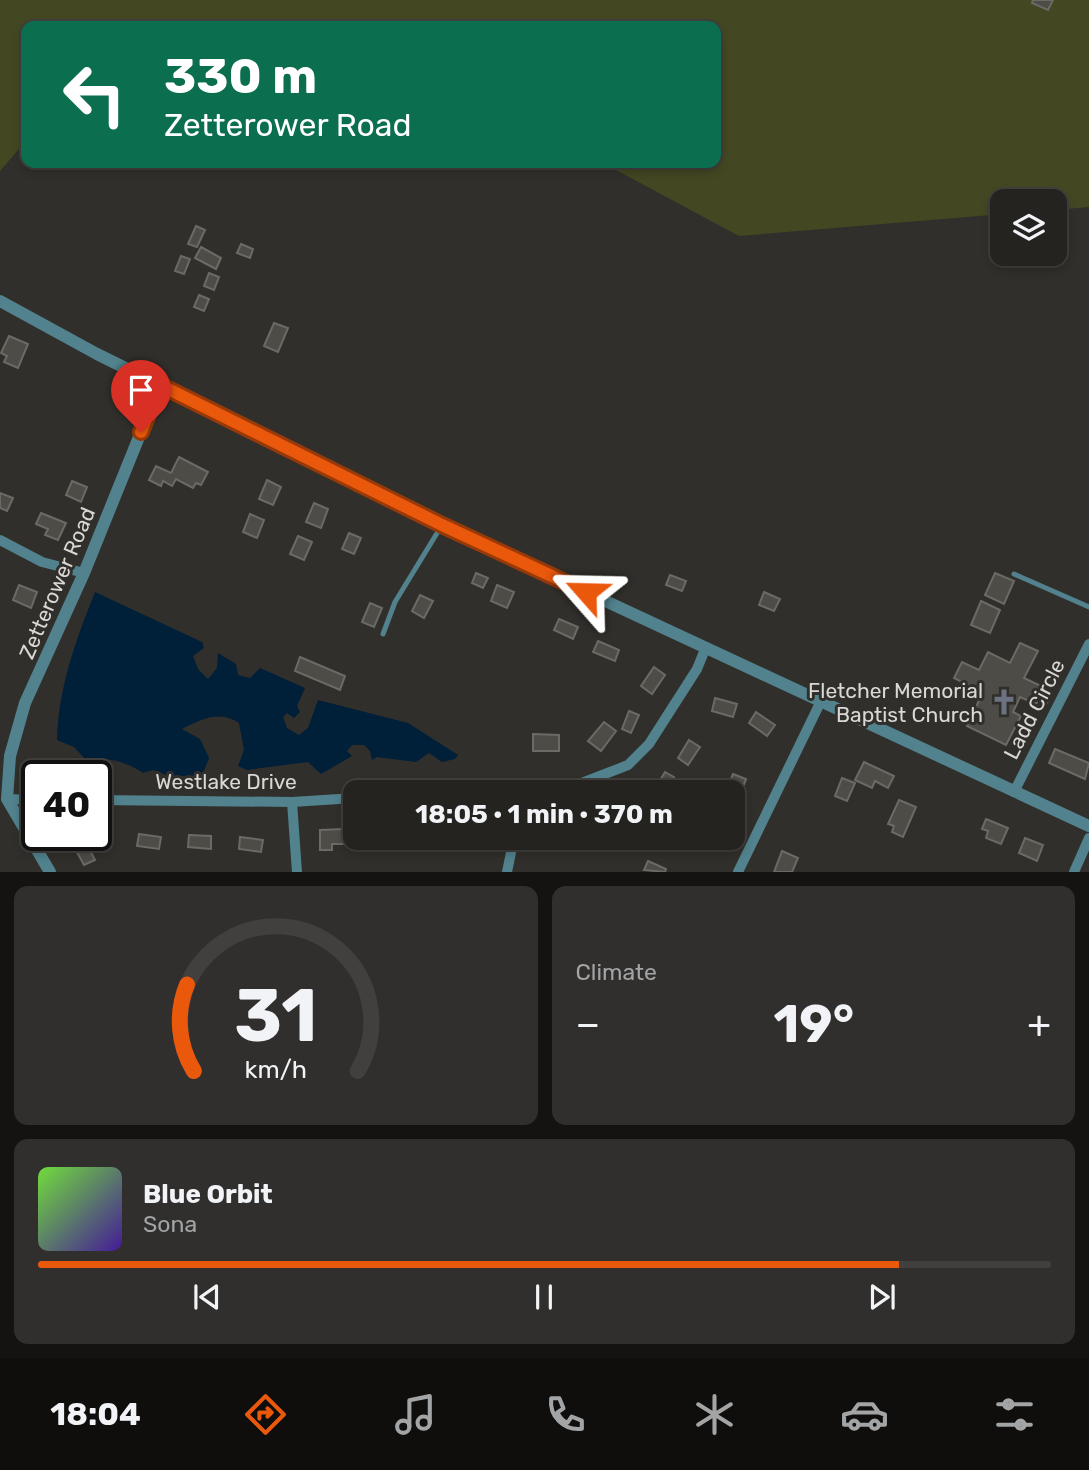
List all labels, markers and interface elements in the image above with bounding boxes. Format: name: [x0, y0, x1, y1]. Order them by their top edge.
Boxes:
text: 330 m: [164, 47, 317, 105]
icon: left: [49, 49, 140, 140]
text: Zetterower Road: [164, 106, 412, 144]
map controls: [990, 189, 1067, 266]
button: layers: [990, 189, 1067, 266]
pin: [111, 360, 171, 432]
icon: arrive: [122, 371, 160, 409]
street label: Zetterower Road: [14, 503, 100, 663]
position arrow: [549, 555, 623, 629]
street label: Ladd Circle: [998, 655, 1070, 763]
place label: Fletcher Memorial Baptist Church: [808, 678, 983, 727]
church icon: Fletcher Memorial Baptist Church: [989, 687, 1019, 717]
speed limit sign: 40: [21, 760, 112, 851]
street label: Westlake Drive: [155, 769, 297, 794]
text: 18:05 · 1 min · 370 m: [415, 799, 673, 830]
text: Climate: [576, 958, 657, 986]
text: 31: [234, 974, 317, 1060]
text: 19°: [773, 993, 854, 1055]
text: −: [576, 1001, 600, 1047]
text: +: [1027, 1001, 1051, 1047]
text: km/h: [245, 1055, 307, 1084]
text: Blue Orbit: [143, 1179, 273, 1210]
text: Sona: [143, 1210, 197, 1238]
icon: previous: [188, 1278, 226, 1316]
icon: pause: [525, 1278, 563, 1316]
icon: next: [863, 1278, 901, 1316]
icon: directions: [241, 1390, 290, 1439]
icon: music: [391, 1390, 440, 1439]
icon: phone: [541, 1390, 590, 1439]
icon: climate: [690, 1390, 739, 1439]
icon: car: [840, 1390, 889, 1439]
icon: filters: [990, 1390, 1039, 1439]
text: 18:04: [50, 1395, 141, 1433]

